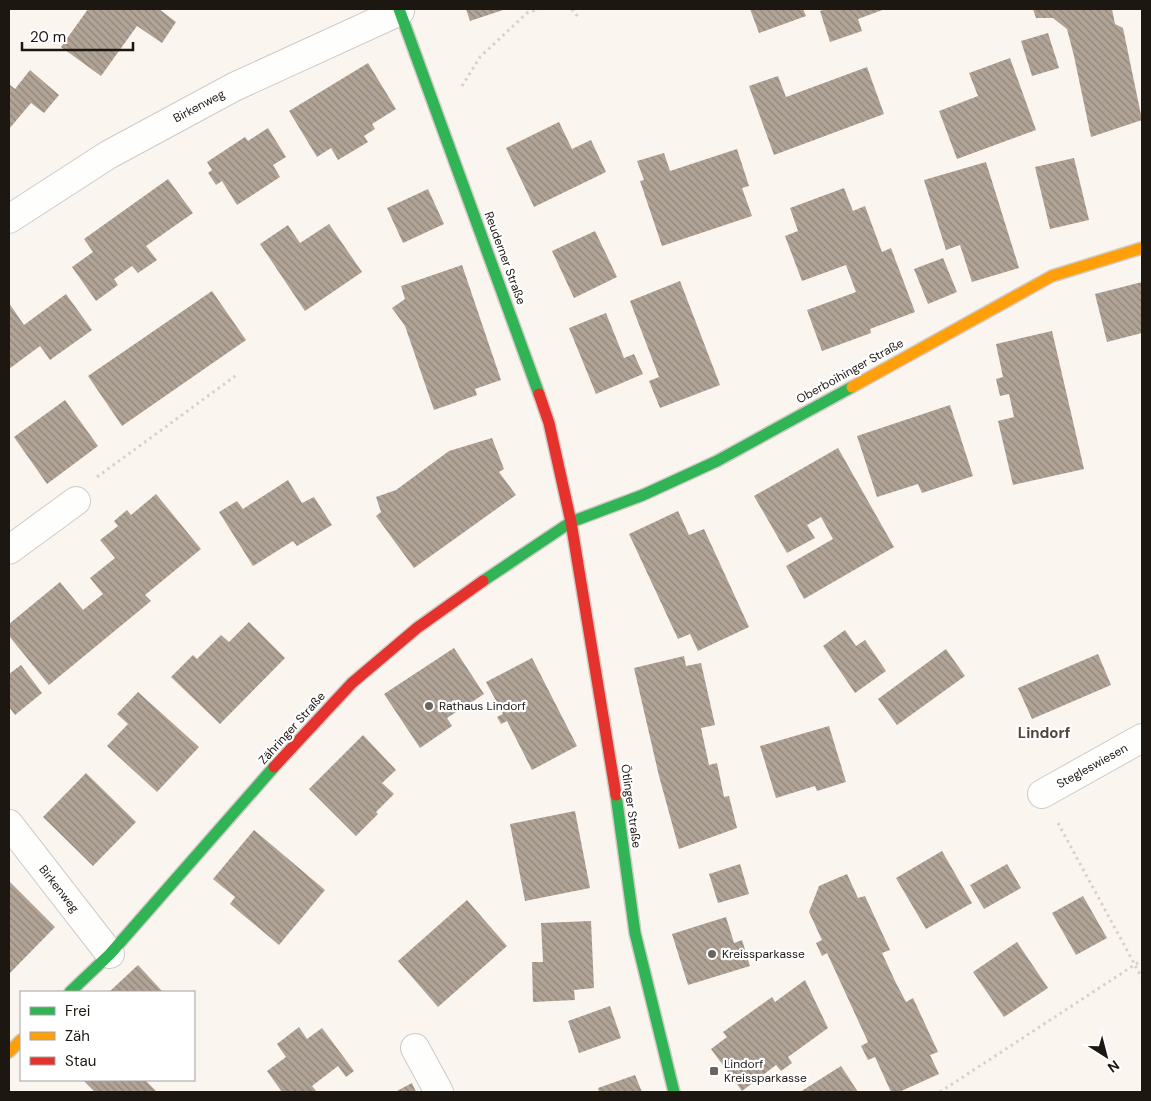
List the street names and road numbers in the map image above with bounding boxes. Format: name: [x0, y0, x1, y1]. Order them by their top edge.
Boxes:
street label: Birkenweg: [170, 86, 228, 126]
street label: Reuderner Straße: [481, 209, 529, 307]
street label: Oberboihinger Straße: [793, 335, 907, 407]
street label: Zähringer Straße: [255, 688, 329, 768]
street label: Stegleswiesen: [1054, 740, 1130, 792]
street label: Ötlinger Straße: [617, 763, 645, 849]
street label: Birkenweg: [35, 862, 83, 916]

